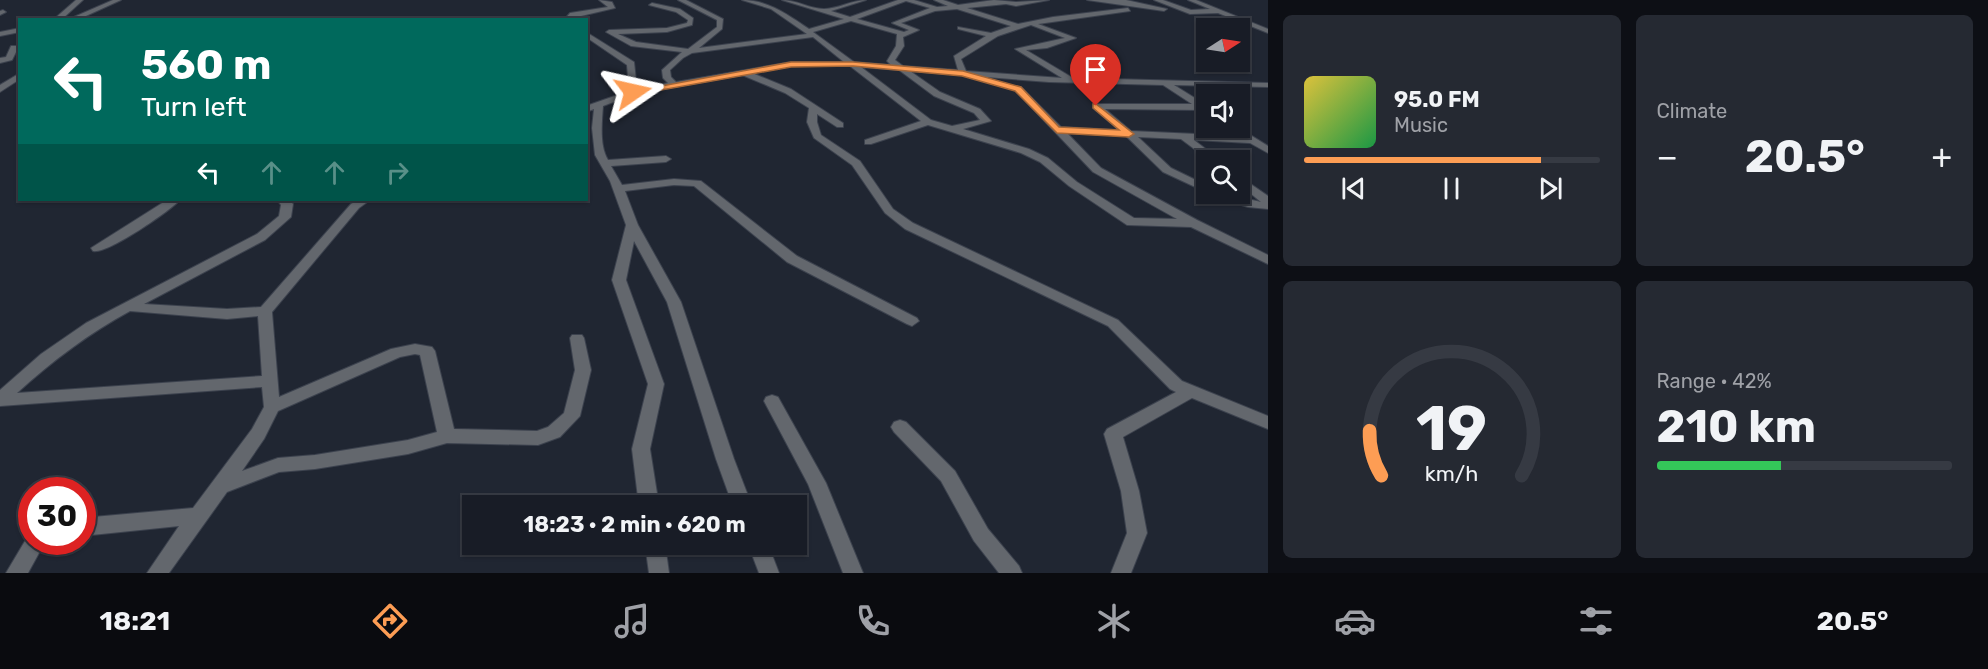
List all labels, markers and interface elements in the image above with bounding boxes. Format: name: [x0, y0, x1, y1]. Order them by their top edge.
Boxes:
north arrow: [1196, 18, 1250, 72]
map controls: [1196, 18, 1250, 204]
text: 560 m: [141, 40, 271, 90]
icon: left: [42, 42, 120, 120]
pin: [1070, 44, 1121, 106]
icon: arrive: [1079, 53, 1112, 86]
position arrow: [601, 60, 665, 124]
button: sound: [1196, 84, 1250, 138]
text: 95.0 FM: [1394, 86, 1480, 113]
text: Turn left: [141, 91, 246, 123]
text: Climate: [1657, 99, 1727, 123]
text: Music: [1394, 113, 1448, 137]
text: 20.5°: [1745, 130, 1865, 183]
text: −: [1657, 137, 1678, 176]
text: +: [1931, 137, 1952, 176]
button: search: [1196, 150, 1250, 204]
icon: left: [192, 156, 225, 189]
icon: ahead: [255, 156, 288, 189]
icon: ahead: [318, 156, 351, 189]
icon: right: [381, 156, 414, 189]
icon: previous: [1337, 172, 1370, 205]
icon: pause: [1435, 172, 1468, 205]
icon: next: [1534, 172, 1567, 205]
text: Range · 42%: [1657, 369, 1772, 393]
text: 19: [1416, 392, 1487, 466]
text: 210 km: [1657, 400, 1816, 453]
text: km/h: [1425, 462, 1479, 487]
speed limit sign: 30: [18, 477, 96, 555]
text: 18:23 · 2 min · 620 m: [523, 511, 746, 538]
icon: directions: [369, 600, 411, 642]
icon: music: [611, 600, 653, 642]
icon: phone: [852, 600, 894, 642]
icon: climate: [1093, 600, 1135, 642]
icon: car: [1334, 600, 1376, 642]
icon: filters: [1575, 600, 1617, 642]
text: 18:21: [100, 605, 170, 637]
text: 20.5°: [1816, 605, 1888, 637]

